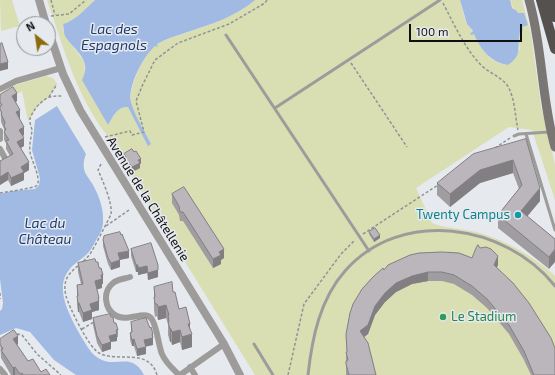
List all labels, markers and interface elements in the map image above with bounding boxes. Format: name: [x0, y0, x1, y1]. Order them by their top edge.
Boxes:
north arrow: [16, 16, 56, 56]
scale bar: [411, 16, 524, 42]
text: N: [24, 18, 37, 34]
water label: Lac des Espagnols: [81, 21, 147, 54]
text: 100 m: [416, 24, 448, 38]
street label: Avenue de la Châtellenie: [103, 134, 193, 264]
place label: Twenty Campus: [416, 207, 510, 223]
marker: Twenty Campus: [513, 210, 523, 220]
water label: Lac du Château: [19, 215, 71, 248]
place label: Le Stadium: [451, 309, 516, 325]
marker: Le Stadium: [438, 312, 448, 322]

